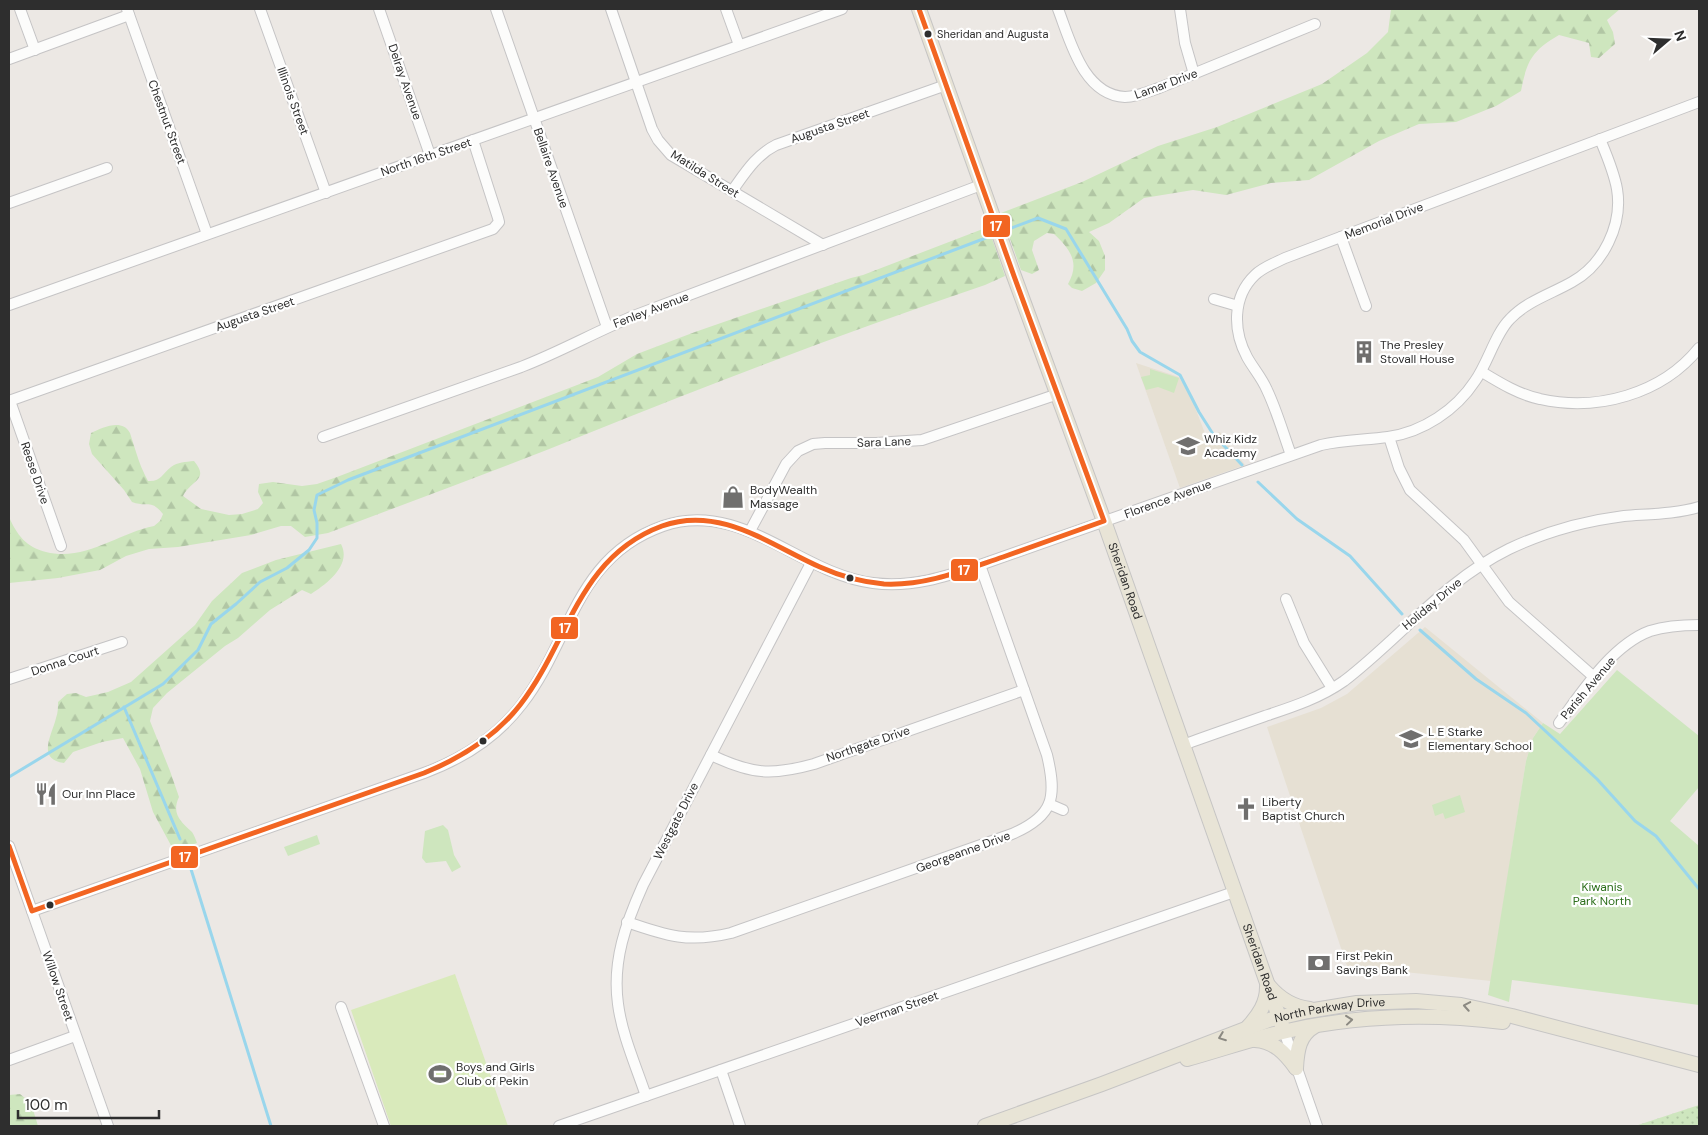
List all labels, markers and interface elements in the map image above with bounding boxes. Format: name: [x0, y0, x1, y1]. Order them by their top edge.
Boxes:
north arrow: [1643, 15, 1693, 65]
place label: Sheridan and Augusta: [937, 27, 1048, 41]
text: N: [1670, 28, 1690, 44]
marker: Sheridan and Augusta: [923, 29, 933, 39]
street label: Delray Avenue: [385, 42, 426, 122]
street label: Illinois Street: [273, 65, 313, 137]
street label: Lamar Drive: [1132, 65, 1200, 103]
street label: Chestnut Street: [144, 78, 190, 167]
street label: Augusta Street: [788, 105, 872, 147]
street label: Bellaire Avenue: [530, 126, 572, 210]
street label: North 16th Street: [379, 134, 474, 180]
street label: Matilda Street: [668, 147, 743, 202]
street label: Memorial Drive: [1342, 199, 1426, 243]
line badge: 17: [982, 214, 1011, 238]
text: 17: [990, 217, 1003, 235]
street label: Fenley Avenue: [611, 288, 691, 332]
street label: Augusta Street: [213, 293, 297, 335]
place label: The Presley Stovall House: [1380, 337, 1455, 367]
building icon: The Presley Stovall House: [1351, 339, 1377, 365]
place label: Whiz Kidz Academy: [1204, 431, 1257, 461]
street label: Sara Lane: [857, 433, 912, 451]
school or university icon: Whiz Kidz Academy: [1175, 433, 1201, 459]
street label: Reese Drive: [17, 440, 53, 506]
street label: Florence Avenue: [1122, 476, 1214, 522]
place label: BodyWealth Massage: [750, 482, 817, 512]
shop icon: BodyWealth Massage: [720, 484, 746, 510]
street label: Sheridan Road: [1104, 541, 1146, 621]
line badge: 17: [950, 558, 979, 582]
text: 17: [958, 561, 971, 579]
unlabelled marker: [845, 573, 855, 583]
street label: Holiday Drive: [1399, 574, 1465, 634]
line badge: 17: [550, 616, 579, 640]
text: 17: [559, 619, 572, 637]
street label: Donna Court: [29, 642, 101, 680]
street label: Parish Avenue: [1557, 653, 1619, 723]
street label: Northgate Drive: [824, 722, 912, 766]
place label: L E Starke Elementary School: [1428, 724, 1532, 754]
school or university icon: L E Starke Elementary School: [1398, 726, 1424, 752]
unlabelled marker: [478, 736, 488, 746]
street label: Westgate Drive: [650, 780, 702, 862]
restaurant icon: Our Inn Place: [33, 781, 59, 807]
place label: Our Inn Place: [62, 786, 136, 802]
place label: Liberty Baptist Church: [1262, 794, 1345, 824]
church icon: Liberty Baptist Church: [1233, 796, 1259, 822]
street label: Georgeanne Drive: [914, 827, 1013, 877]
line badge: 17: [170, 845, 199, 869]
text: 17: [179, 848, 192, 866]
park label: Kiwanis Park North: [1573, 879, 1631, 909]
unlabelled marker: [45, 900, 55, 910]
street label: Sheridan Road: [1239, 921, 1281, 1002]
place label: First Pekin Savings Bank: [1336, 948, 1408, 978]
street label: Willow Street: [39, 949, 78, 1023]
bank icon: First Pekin Savings Bank: [1306, 950, 1332, 976]
street label: Veerman Street: [853, 987, 941, 1031]
street label: North Parkway Drive: [1273, 994, 1386, 1026]
one-way arrow: [1463, 1002, 1472, 1012]
one-way arrow: [1345, 1015, 1353, 1026]
one-way arrow: [1219, 1031, 1227, 1041]
place label: Boys and Girls Club of Pekin: [456, 1059, 535, 1089]
sports icon: Boys and Girls Club of Pekin: [427, 1061, 453, 1087]
scale bar: [18, 1088, 159, 1120]
text: 100 m: [25, 1095, 68, 1115]

